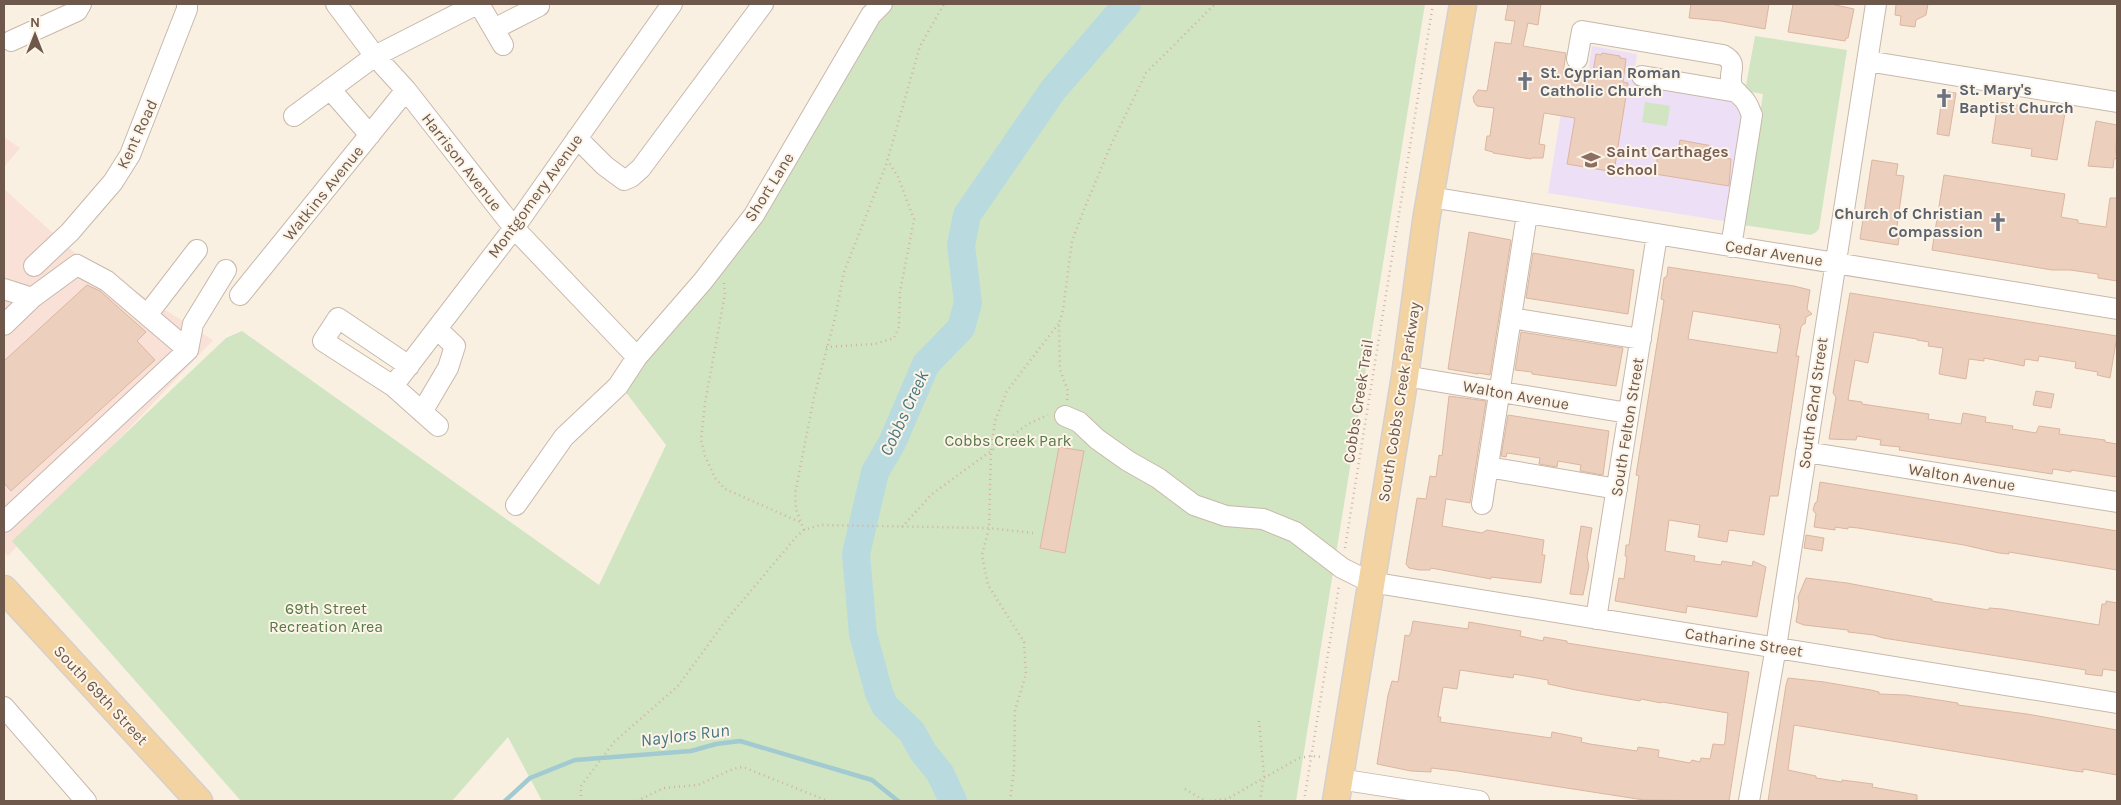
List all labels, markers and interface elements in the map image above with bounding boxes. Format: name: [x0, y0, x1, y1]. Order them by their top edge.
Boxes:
north arrow: [10, 10, 60, 60]
text: N: [30, 14, 40, 31]
place label: St. Cyprian Roman Catholic Church: [1540, 63, 1681, 100]
church icon: St. Cyprian Roman Catholic Church: [1514, 70, 1536, 92]
place label: St. Mary's Baptist Church: [1959, 80, 2074, 117]
church icon: St. Mary's Baptist Church: [1933, 87, 1955, 109]
street label: Kent Road: [113, 96, 161, 172]
street label: Harrison Avenue: [418, 109, 506, 215]
street label: Montgomery Avenue: [484, 130, 586, 262]
street label: Watkins Avenue: [279, 142, 367, 244]
place label: Saint Carthages School: [1606, 142, 1729, 179]
street label: Short Lane: [740, 149, 798, 225]
school or university icon: Saint Carthages School: [1580, 149, 1602, 171]
place label: Church of Christian Compassion: [1834, 204, 1983, 241]
church icon: Church of Christian Compassion: [1987, 211, 2009, 233]
street label: Cedar Avenue: [1724, 236, 1824, 270]
street label: South Cobbs Creek Parkway: [1374, 300, 1424, 503]
street label: South 62nd Street: [1794, 336, 1832, 470]
street label: Cobbs Creek Trail: [1339, 338, 1377, 464]
street label: South Felton Street: [1607, 356, 1647, 498]
water label: Cobbs Creek: [875, 366, 934, 459]
street label: Walton Avenue: [1461, 376, 1571, 414]
park label: Cobbs Creek Park: [944, 431, 1072, 450]
street label: Walton Avenue: [1907, 459, 2017, 495]
park label: 69th Street Recreation Area: [269, 599, 383, 636]
street label: Catharine Street: [1684, 623, 1804, 661]
street label: South 69th Street: [50, 641, 152, 749]
water label: Naylors Run: [639, 719, 731, 751]

